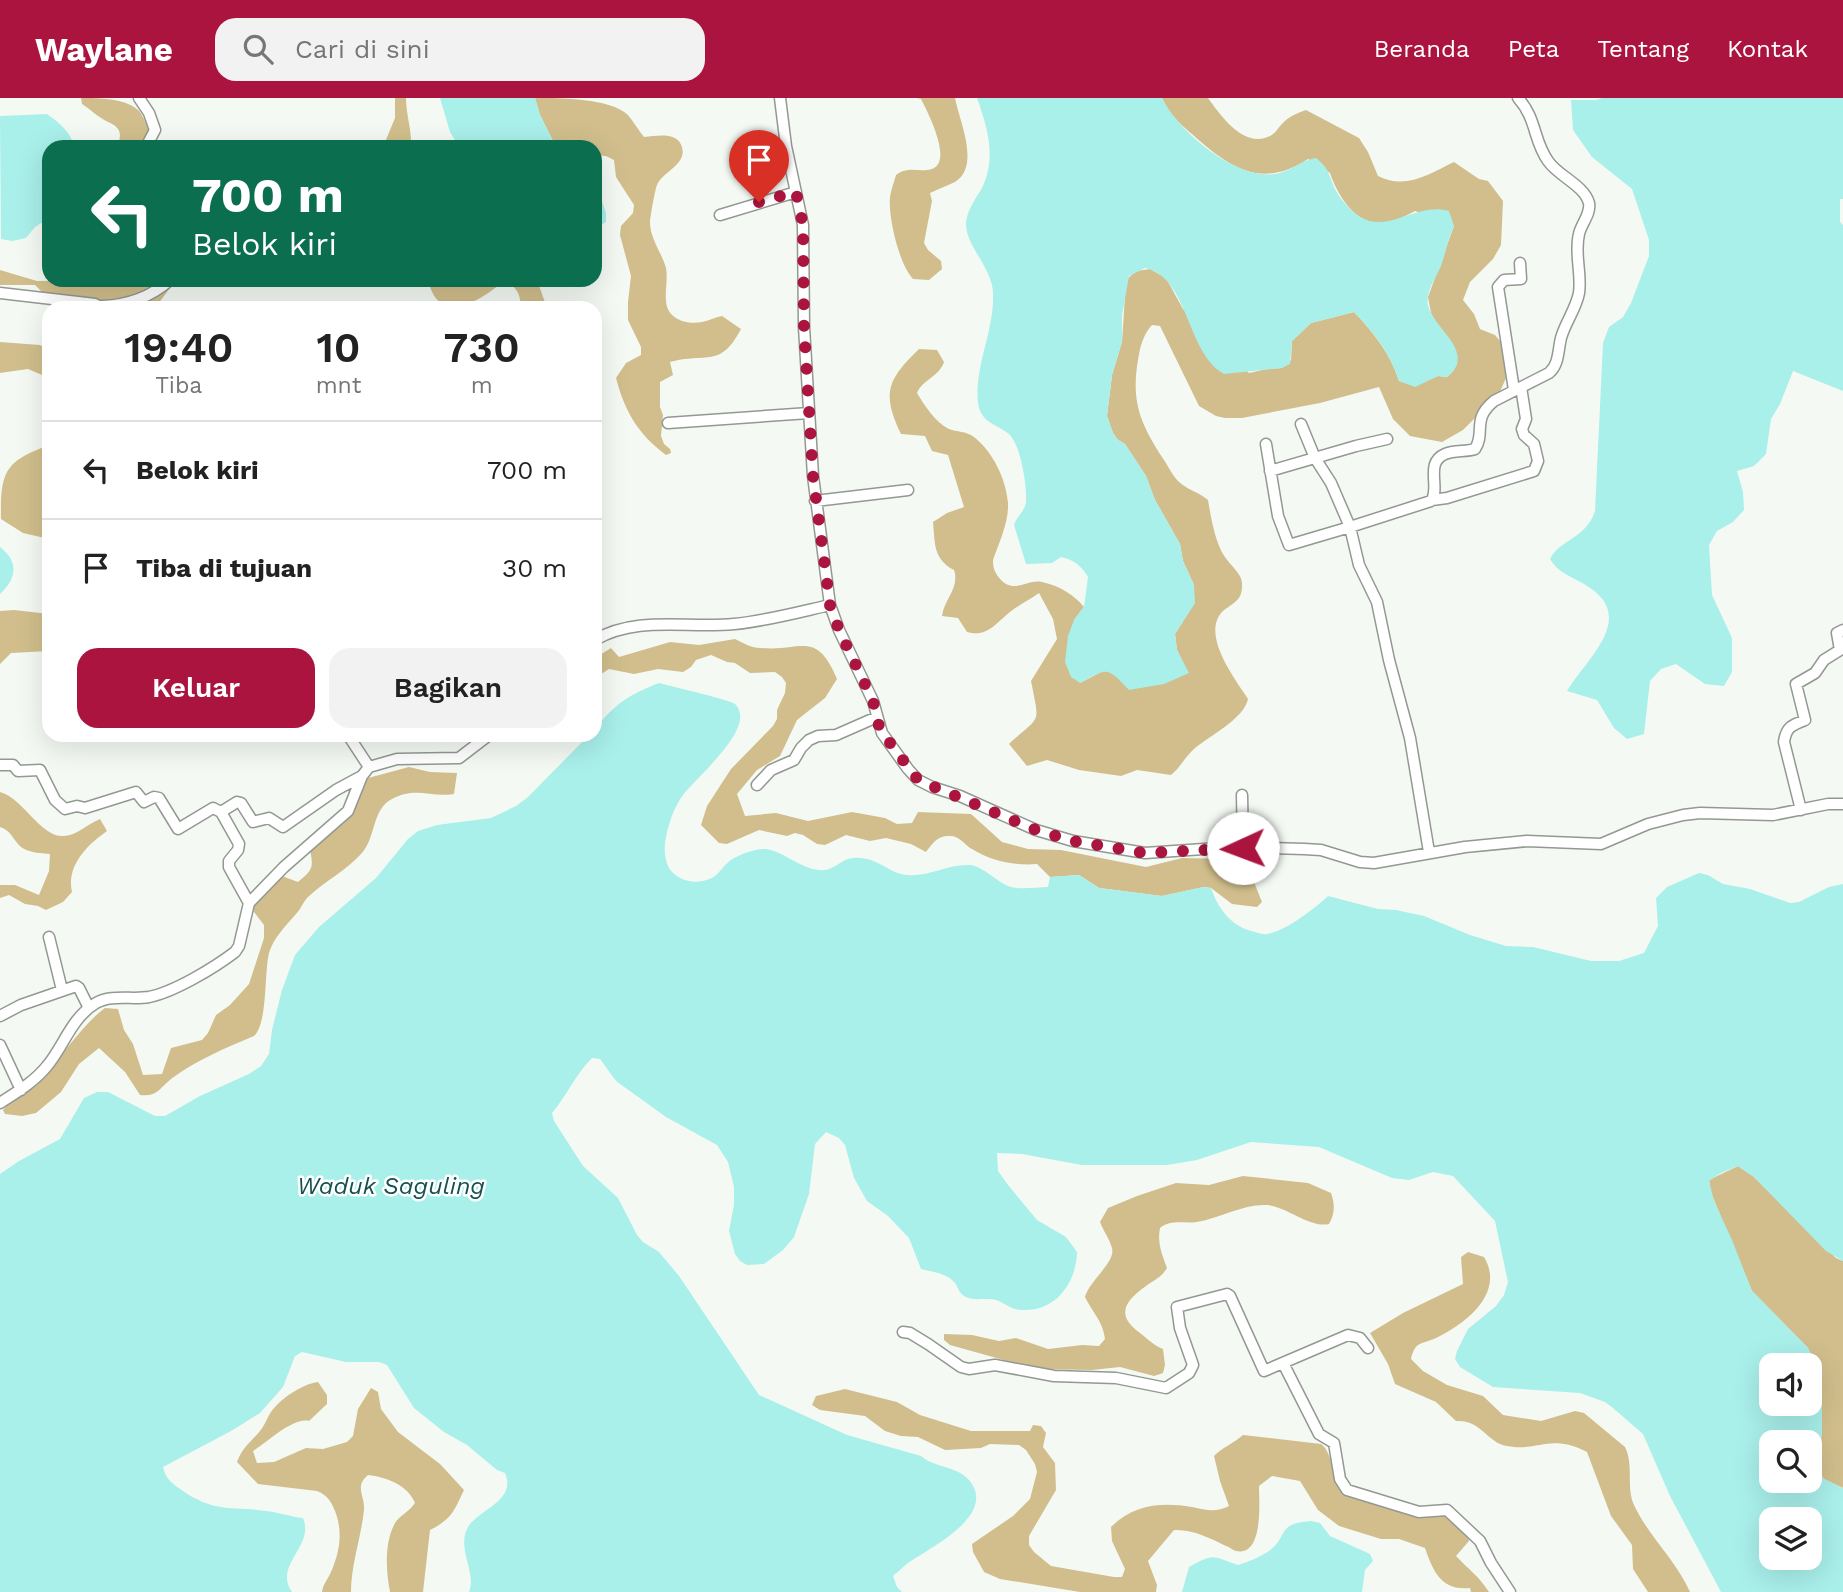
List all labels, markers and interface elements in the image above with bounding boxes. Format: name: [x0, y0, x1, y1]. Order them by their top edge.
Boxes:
search box: [215, 18, 705, 81]
text: Waylane: [35, 30, 173, 69]
icon: search: [239, 30, 277, 68]
text: Cari di sini: [295, 34, 430, 64]
text: Beranda: [1374, 35, 1470, 63]
text: Peta: [1508, 35, 1559, 63]
text: Tentang: [1597, 35, 1689, 63]
text: Kontak: [1727, 35, 1808, 63]
pin: [729, 130, 789, 202]
icon: arrive: [740, 141, 778, 179]
text: 700 m: [192, 166, 344, 224]
icon: left: [77, 168, 168, 259]
text: Belok kiri: [192, 225, 337, 263]
text: 19:40: [124, 323, 233, 372]
text: 10: [316, 323, 361, 372]
text: 730: [444, 323, 520, 372]
text: Tiba: [155, 372, 202, 399]
text: mnt: [316, 372, 361, 399]
text: m: [471, 372, 493, 399]
icon: left: [77, 451, 115, 489]
text: Belok kiri: [136, 455, 259, 485]
text: 700 m: [487, 455, 567, 485]
icon: arrive: [77, 549, 115, 587]
text: Tiba di tujuan: [136, 553, 312, 583]
text: 30 m: [502, 553, 567, 583]
button: Keluar: [77, 648, 315, 728]
button: Bagikan: [329, 648, 567, 728]
position arrow: [1206, 811, 1280, 885]
water label: Waduk Saguling: [297, 1172, 485, 1200]
map controls: [1759, 1353, 1822, 1570]
button: sound: [1759, 1353, 1822, 1416]
button: search: [1759, 1430, 1822, 1493]
button: layers: [1759, 1507, 1822, 1570]

